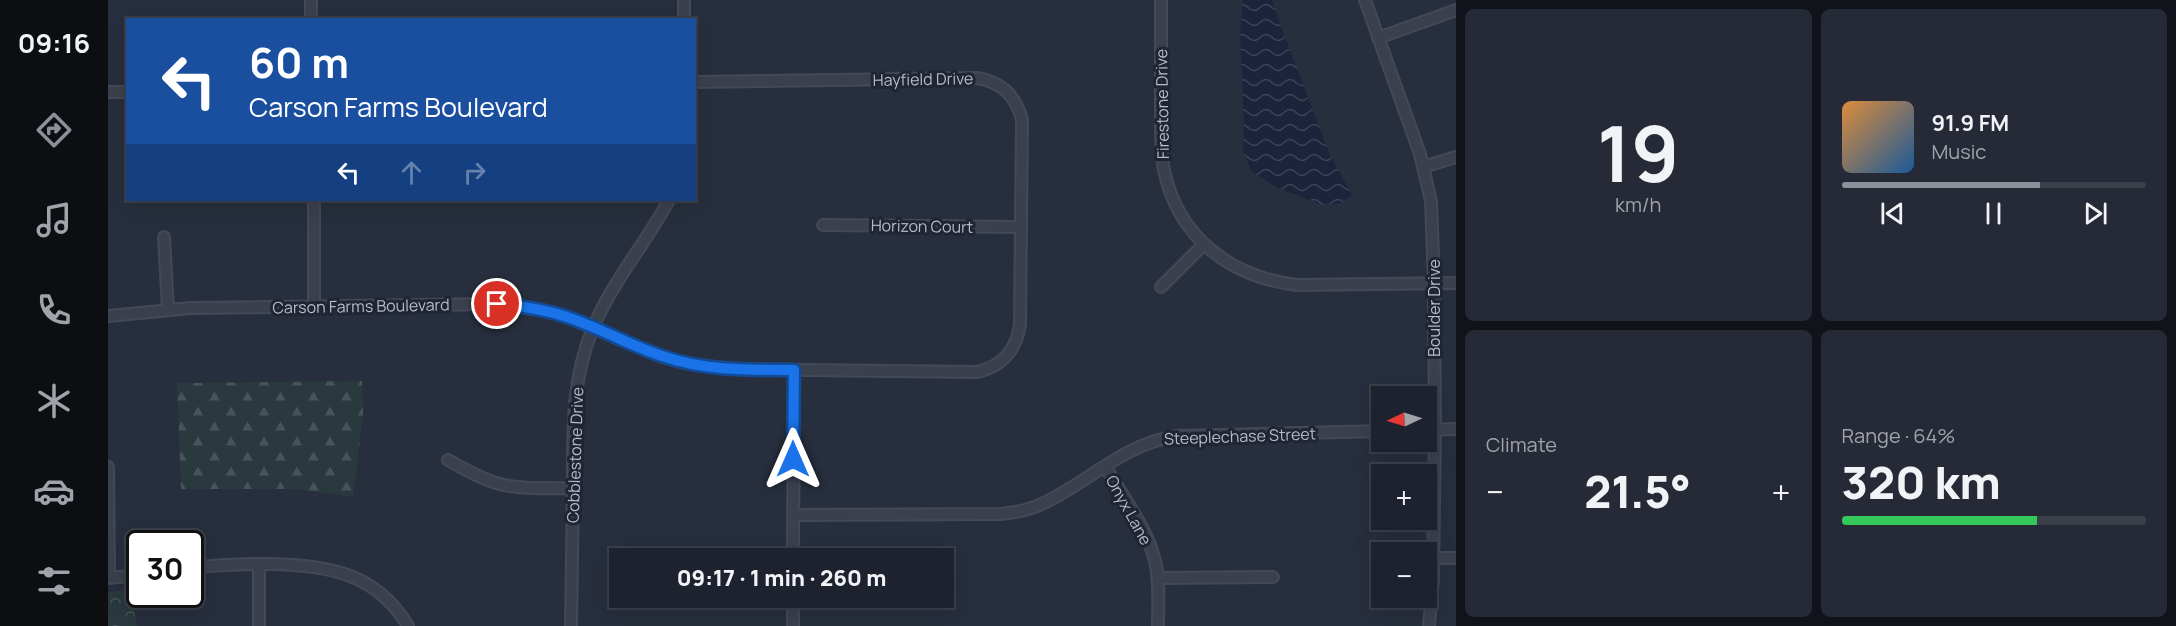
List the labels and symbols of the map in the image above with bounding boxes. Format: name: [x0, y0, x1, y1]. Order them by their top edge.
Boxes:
street label: Firestone Drive: [1150, 49, 1174, 159]
street label: Hayfield Drive: [873, 67, 973, 91]
street label: Horizon Court: [871, 214, 973, 238]
street label: Boulder Drive: [1423, 259, 1445, 357]
pin: [471, 278, 522, 329]
street label: Carson Farms Boulevard: [272, 293, 450, 319]
north arrow: [1371, 386, 1437, 452]
street label: Cobblestone Drive: [562, 387, 588, 523]
street label: Steeplechase Street: [1164, 422, 1316, 450]
position arrow: [761, 427, 825, 491]
street label: Onyx Lane: [1101, 471, 1157, 549]
speed limit sign: 30: [126, 530, 204, 608]

